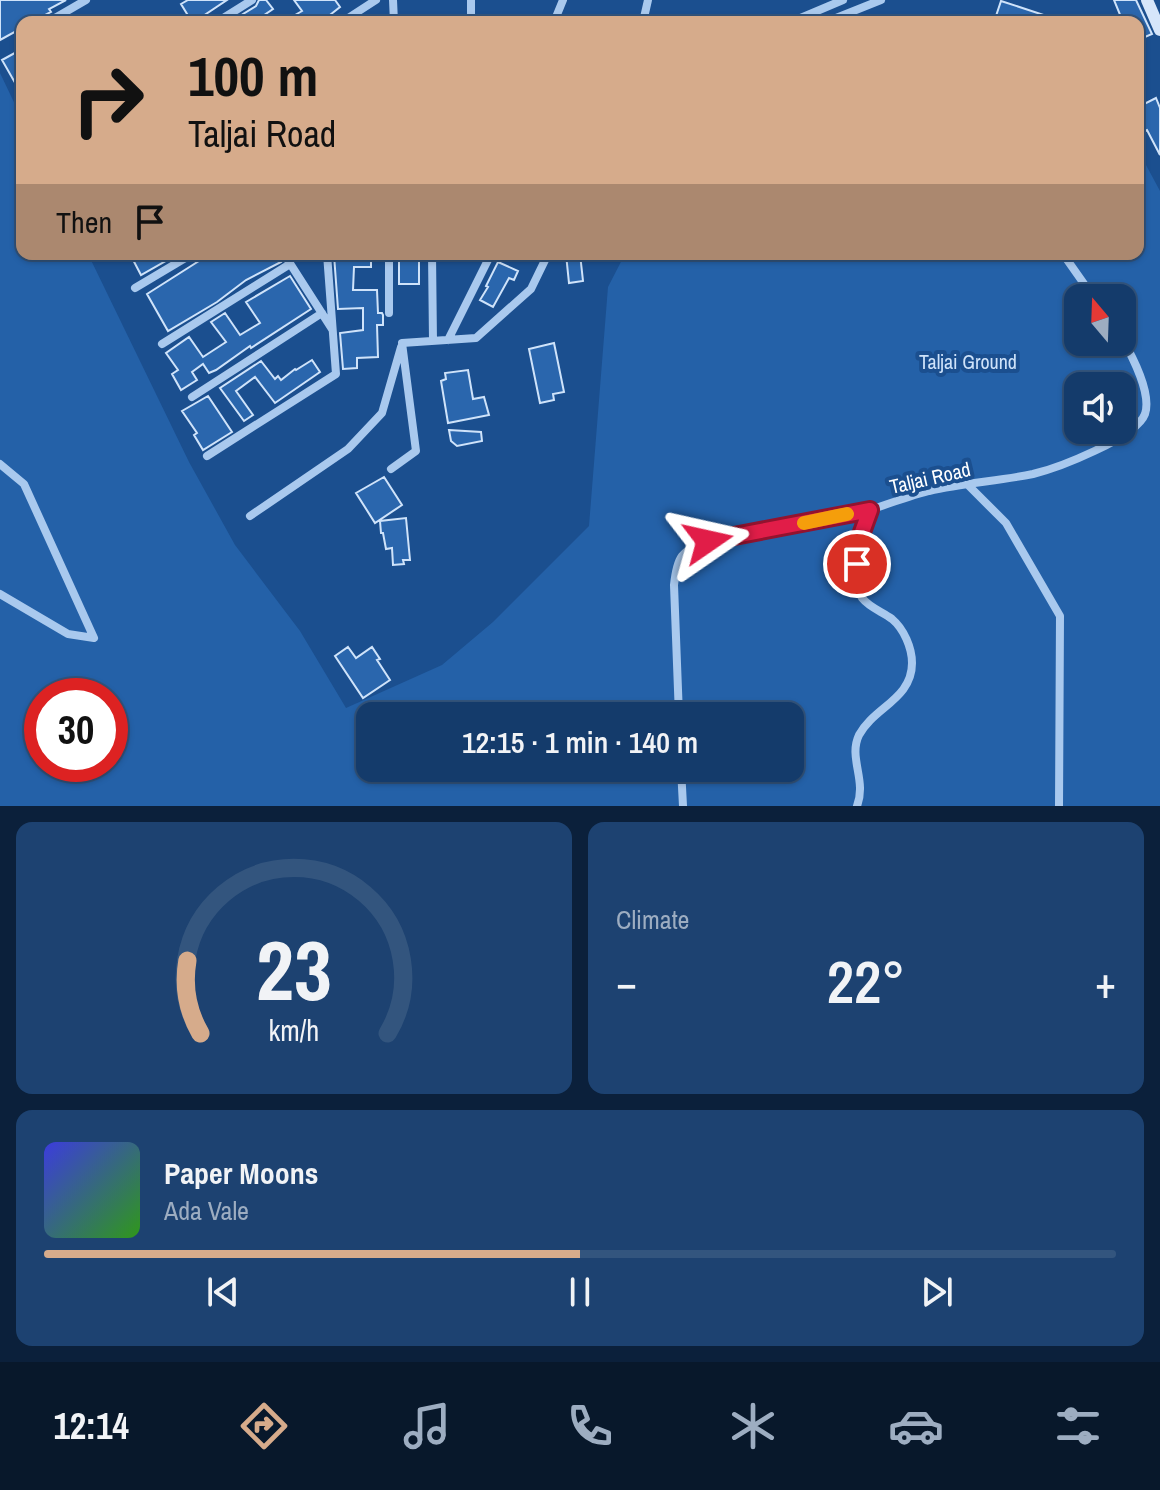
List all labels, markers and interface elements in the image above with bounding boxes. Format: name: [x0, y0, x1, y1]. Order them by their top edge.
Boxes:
text: 100 m: [188, 38, 318, 113]
icon: right: [56, 48, 160, 152]
text: Taljai Road: [188, 110, 336, 158]
icon: arrive: [128, 200, 172, 244]
text: Then: [56, 202, 112, 242]
north arrow: [1064, 284, 1136, 356]
map controls: [1064, 284, 1136, 444]
park label: Taljai Ground: [919, 348, 1017, 375]
button: sound: [1064, 372, 1136, 444]
street label: Taljai Road: [887, 455, 973, 500]
position arrow: [666, 499, 750, 583]
pin: [823, 530, 891, 598]
icon: arrive: [835, 542, 879, 586]
speed limit sign: 30: [24, 678, 128, 782]
text: 12:15 · 1 min · 140 m: [462, 722, 698, 762]
text: Climate: [616, 902, 689, 937]
text: 23: [256, 914, 332, 1026]
text: 22°: [827, 941, 905, 1022]
text: −: [616, 952, 637, 1012]
text: +: [1095, 952, 1116, 1012]
text: km/h: [269, 1011, 319, 1050]
text: Paper Moons: [164, 1153, 318, 1193]
text: Ada Vale: [164, 1193, 249, 1228]
icon: previous: [201, 1270, 245, 1314]
icon: pause: [558, 1270, 602, 1314]
icon: next: [915, 1270, 959, 1314]
icon: directions: [236, 1398, 292, 1454]
icon: music: [399, 1398, 455, 1454]
icon: phone: [562, 1398, 618, 1454]
icon: climate: [725, 1398, 781, 1454]
icon: car: [888, 1398, 944, 1454]
icon: filters: [1050, 1398, 1106, 1454]
text: 12:14: [53, 1402, 129, 1450]

